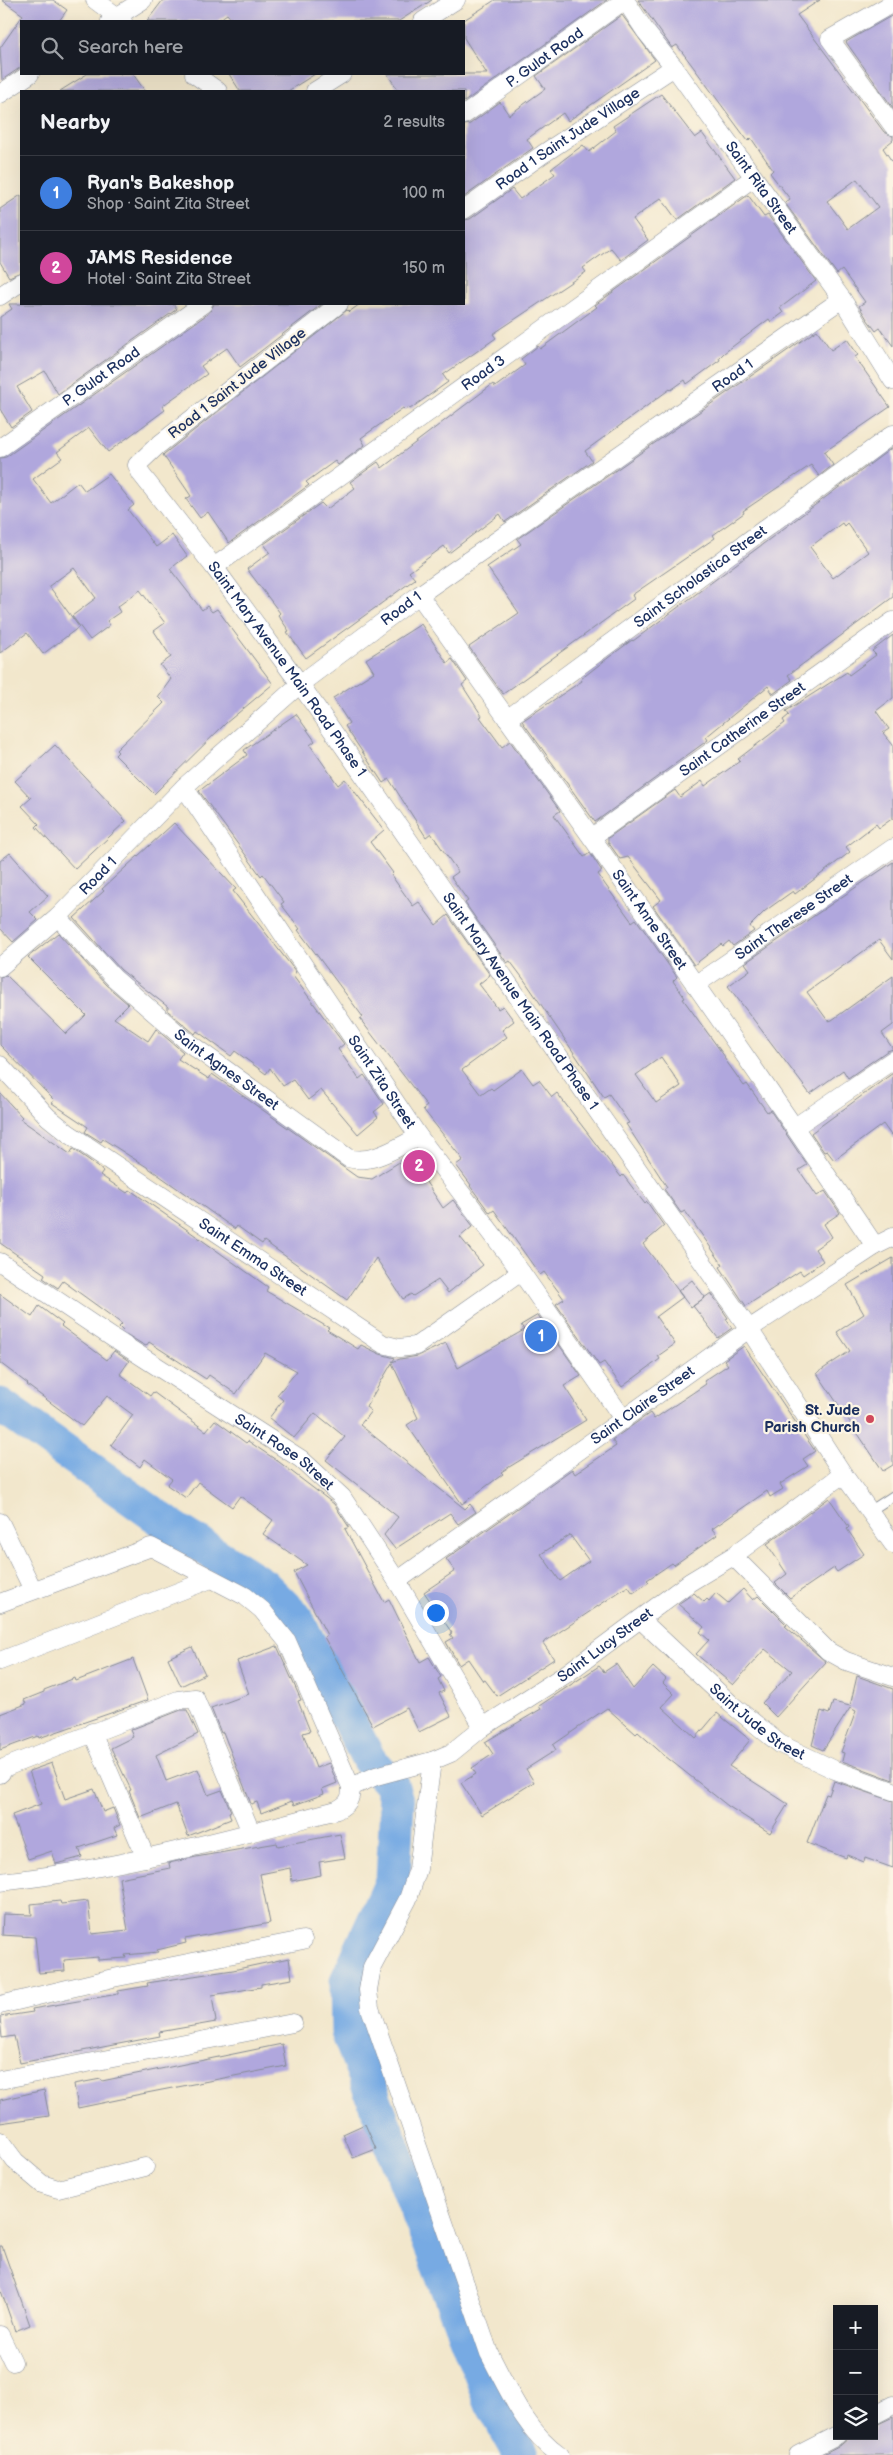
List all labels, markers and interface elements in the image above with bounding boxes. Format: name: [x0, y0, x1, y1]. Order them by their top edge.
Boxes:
search box: [20, 20, 465, 75]
street label: P. Gulot Road: [502, 24, 587, 92]
icon: search: [38, 34, 66, 62]
text: Search here: [78, 36, 183, 59]
street label: Road 1 Saint Jude Village: [492, 83, 644, 195]
text: Nearby: [40, 110, 110, 135]
text: 2 results: [383, 113, 445, 132]
street label: Saint Rita Street: [721, 138, 801, 238]
text: Ryan's Bakeshop: [87, 172, 234, 195]
text: 1: [53, 184, 59, 203]
text: 100 m: [402, 184, 445, 203]
text: Shop · Saint Zita Street: [87, 195, 250, 214]
text: JAMS Residence: [87, 247, 233, 270]
text: 2: [51, 259, 61, 278]
text: 150 m: [403, 259, 445, 278]
text: Hotel · Saint Zita Street: [87, 270, 251, 289]
street label: Road 1 Saint Jude Village: [164, 324, 310, 443]
street label: P. Gulot Road: [59, 343, 144, 411]
street label: Road 3: [458, 351, 509, 395]
street label: Road 1: [708, 355, 757, 397]
street label: Saint Scholastica Street: [630, 521, 771, 632]
street label: Saint Mary Avenue Main Road Phase 1: [203, 558, 371, 780]
street label: Road 1: [377, 587, 426, 630]
street label: Saint Catherine Street: [676, 678, 810, 781]
street label: Road 1: [75, 853, 121, 899]
street label: Saint Anne Street: [607, 866, 691, 974]
street label: Saint Therese Street: [731, 870, 857, 964]
street label: Saint Mary Avenue Main Road Phase 1: [438, 889, 603, 1114]
street label: Saint Agnes Street: [170, 1025, 283, 1115]
street label: Saint Zita Street: [343, 1032, 420, 1133]
pin: 2: [403, 1147, 435, 1185]
street label: Saint Emma Street: [195, 1214, 311, 1301]
pin: 1: [525, 1317, 557, 1355]
street label: Saint Claire Street: [587, 1362, 699, 1449]
place label: St. Jude Parish Church: [764, 1401, 860, 1437]
street label: Saint Rose Street: [231, 1410, 338, 1495]
marker: St. Jude Parish Church: [864, 1413, 876, 1425]
your location: [423, 1600, 449, 1626]
street label: Saint Lucy Street: [554, 1604, 657, 1687]
street label: Saint Jude Street: [705, 1680, 808, 1765]
map controls: [833, 2305, 878, 2440]
button: +: [833, 2305, 878, 2350]
button: −: [833, 2350, 878, 2395]
button: layers: [833, 2395, 878, 2440]

